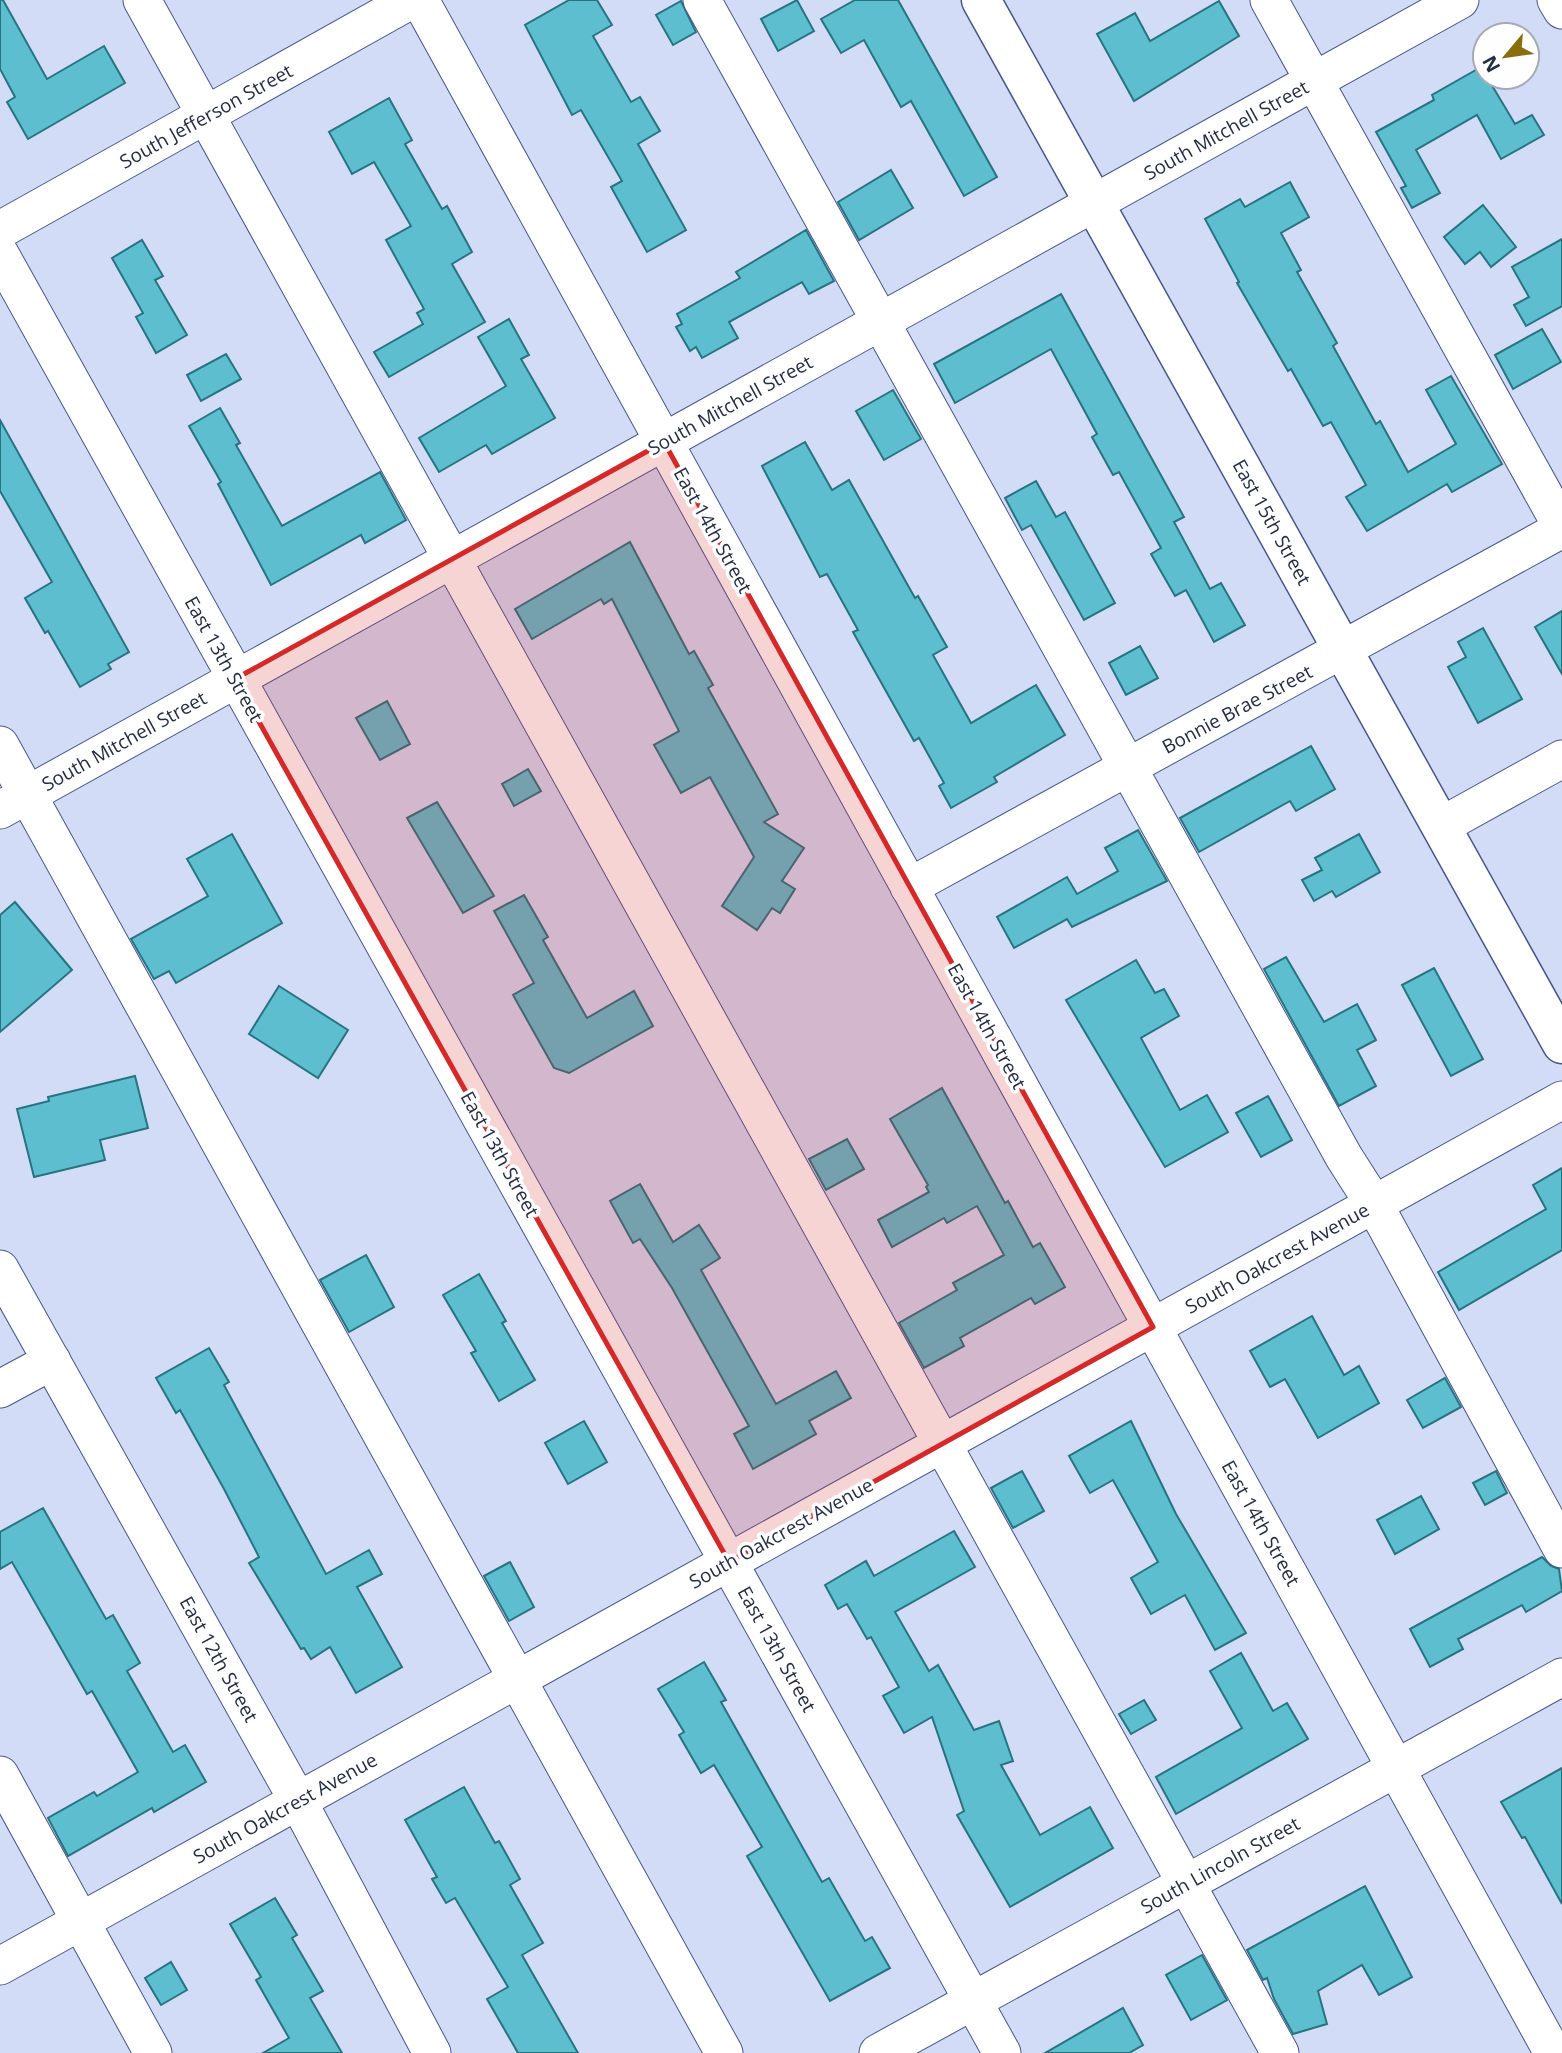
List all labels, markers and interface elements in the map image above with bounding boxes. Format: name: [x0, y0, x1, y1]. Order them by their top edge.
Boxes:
north arrow: [1471, 21, 1541, 91]
text: N: [1476, 51, 1506, 77]
street label: South Jefferson Street: [115, 57, 297, 174]
street label: South Mitchell Street: [1139, 74, 1313, 186]
street label: South Mitchell Street: [643, 349, 817, 461]
street label: East 15th Street: [1227, 454, 1317, 590]
street label: East 14th Street: [668, 462, 758, 598]
street label: East 13th Street: [179, 591, 269, 727]
street label: Bonnie Brae Street: [1157, 658, 1317, 760]
street label: South Mitchell Street: [37, 685, 211, 797]
street label: East 14th Street: [942, 958, 1032, 1094]
street label: East 13th Street: [455, 1086, 545, 1222]
street label: South Oakcrest Avenue: [1180, 1197, 1374, 1319]
street label: East 14th Street: [1216, 1455, 1306, 1591]
street label: South Oakcrest Avenue: [684, 1472, 878, 1594]
street label: East 13th Street: [732, 1581, 822, 1717]
street label: East 12th Street: [174, 1591, 264, 1727]
street label: South Oakcrest Avenue: [188, 1747, 382, 1869]
street label: South Lincoln Street: [1136, 1810, 1304, 1920]

